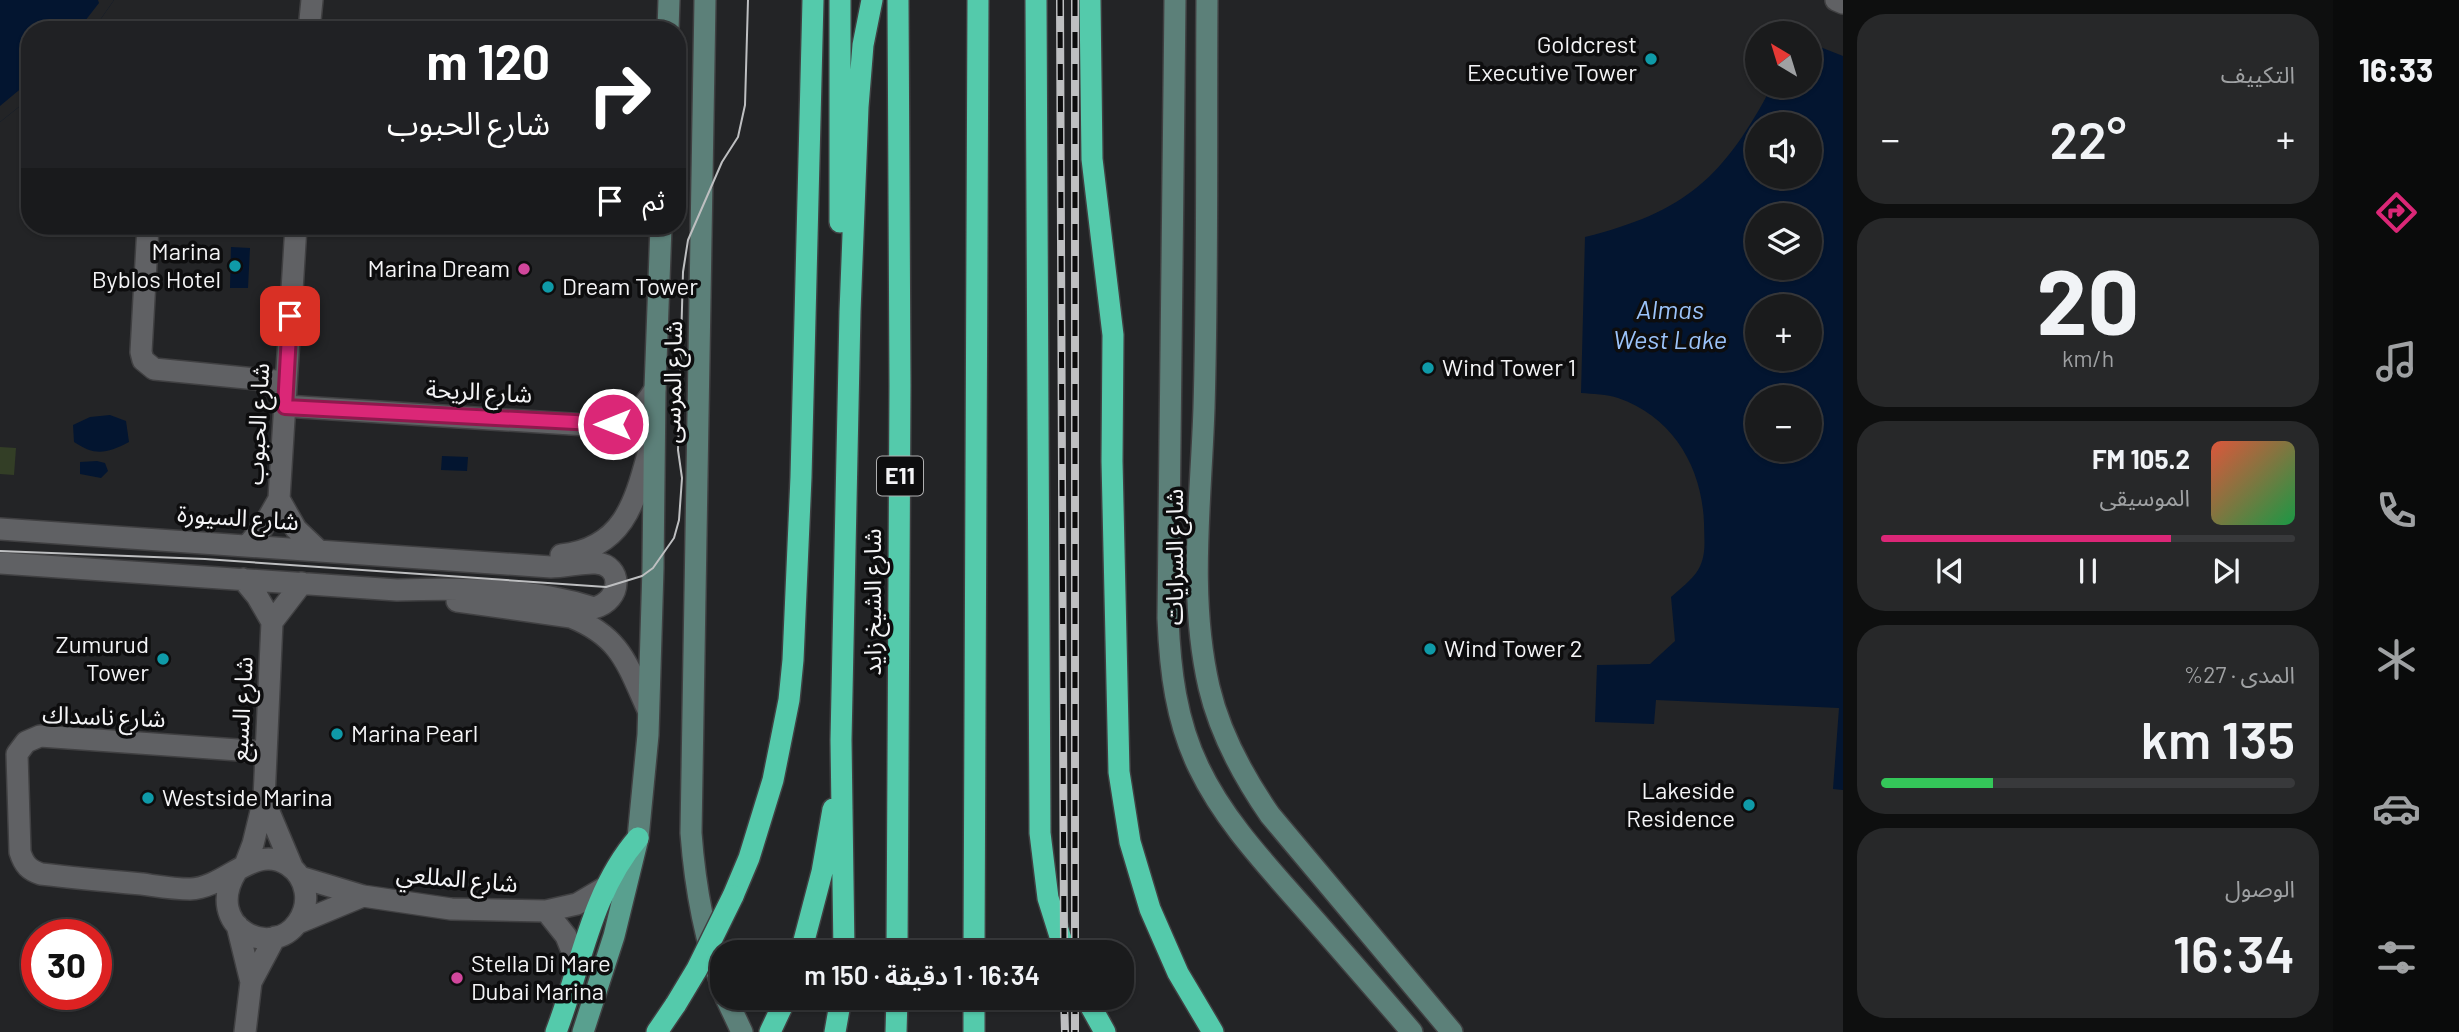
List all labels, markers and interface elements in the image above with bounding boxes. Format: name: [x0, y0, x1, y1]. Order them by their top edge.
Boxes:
north arrow: [1745, 21, 1822, 98]
map controls: [1745, 21, 1822, 462]
place label: Goldcrest Executive Tower: [1467, 29, 1637, 86]
text: 120 m: [427, 31, 550, 90]
icon: right: [574, 49, 665, 140]
text: 16:33: [2359, 50, 2433, 88]
marker: Goldcrest Executive Tower: [1643, 51, 1659, 67]
text: التكييف: [2221, 60, 2295, 88]
text: شارع الحبوب: [387, 103, 550, 141]
text: 22°: [2050, 107, 2126, 169]
button: sound: [1745, 112, 1822, 189]
text: −: [1881, 115, 1900, 161]
text: +: [2276, 115, 2295, 161]
icon: arrive: [591, 182, 629, 220]
text: ثم: [643, 184, 665, 215]
icon: directions: [2372, 188, 2421, 237]
button: layers: [1745, 203, 1822, 280]
place label: Marina Byblos Hotel: [92, 236, 221, 293]
text: 20: [2037, 244, 2139, 353]
place label: Marina Dream: [367, 253, 510, 282]
marker: Marina Byblos Hotel: [227, 258, 243, 274]
marker: Marina Dream: [516, 261, 532, 277]
place label: Dream Tower: [562, 271, 698, 300]
marker: Dream Tower: [540, 279, 556, 295]
pin: [260, 286, 320, 346]
water label: Almas West Lake: [1613, 293, 1727, 354]
button: +: [1745, 294, 1822, 371]
icon: arrive: [271, 297, 309, 335]
street label: شارع المرسى: [656, 320, 691, 444]
icon: music: [2372, 337, 2421, 386]
text: km/h: [2062, 344, 2114, 372]
place label: Wind Tower 1: [1442, 352, 1576, 381]
marker: Wind Tower 1: [1420, 360, 1436, 376]
street label: شارع الحبوب: [239, 362, 278, 486]
street label: شارع الريحة: [425, 373, 533, 412]
button: −: [1745, 385, 1822, 462]
position arrow: [576, 387, 650, 461]
text: 105.2 FM: [2092, 443, 2190, 474]
road number: E11: [877, 456, 923, 496]
text: الموسيقى: [2099, 483, 2190, 511]
icon: phone: [2372, 486, 2421, 535]
street label: شارع السرايات: [1159, 489, 1192, 625]
street label: شارع السيورة: [176, 498, 300, 539]
street label: شارع الشيخ زايد: [857, 528, 890, 676]
icon: previous: [1931, 552, 1969, 590]
icon: pause: [2069, 552, 2107, 590]
icon: next: [2207, 552, 2245, 590]
place label: Zumurud Tower: [56, 629, 149, 686]
place label: Wind Tower 2: [1444, 633, 1583, 662]
icon: climate: [2372, 635, 2421, 684]
marker: Wind Tower 2: [1422, 641, 1438, 657]
marker: Zumurud Tower: [155, 651, 171, 667]
street label: شارع السبع: [223, 656, 262, 762]
text: المدى · 27%: [2184, 660, 2295, 688]
street label: شارع ناسداك: [42, 699, 166, 736]
text: 135 km: [2141, 707, 2295, 769]
place label: Marina Pearl: [351, 718, 478, 747]
marker: Marina Pearl: [329, 726, 345, 742]
place label: Lakeside Residence: [1626, 775, 1735, 832]
place label: Westside Marina: [162, 782, 333, 811]
icon: car: [2372, 784, 2421, 833]
marker: Westside Marina: [140, 790, 156, 806]
marker: Lakeside Residence: [1741, 797, 1757, 813]
street label: شارع المللعي: [395, 858, 519, 903]
text: الوصول: [2225, 874, 2295, 902]
speed limit sign: 30: [21, 919, 112, 1010]
text: 16:34: [2173, 921, 2295, 983]
icon: filters: [2372, 933, 2421, 982]
place label: Stella Di Mare Dubai Marina: [471, 948, 611, 1005]
text: 16:34 · 1 دقيقة · 150 m: [804, 959, 1040, 990]
marker: Stella Di Mare Dubai Marina: [449, 970, 465, 986]

